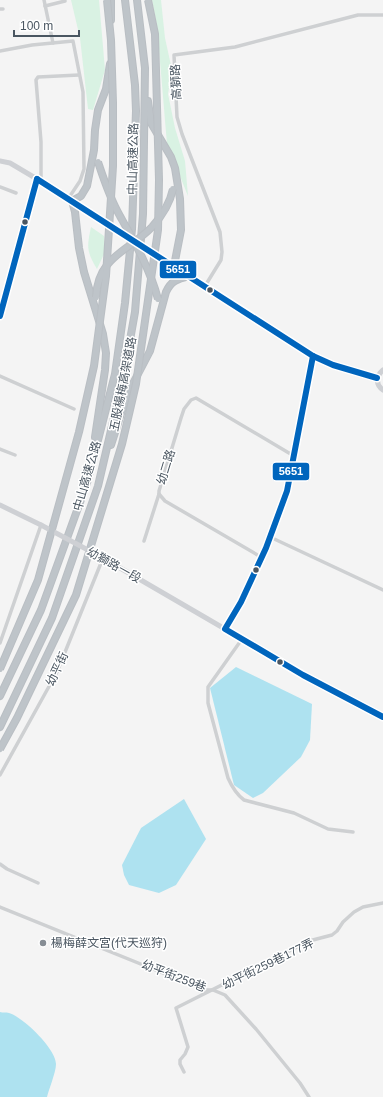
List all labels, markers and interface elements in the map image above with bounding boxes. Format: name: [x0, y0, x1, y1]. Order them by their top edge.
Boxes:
scale bar: [14, 12, 79, 38]
text: 100 m: [20, 19, 53, 33]
street label: 高獅路: [168, 64, 184, 100]
street label: 中山高速公路: [125, 123, 141, 195]
unlabelled marker: [20, 217, 30, 227]
line badge: 5651: [159, 260, 197, 279]
text: 5651: [166, 263, 190, 275]
unlabelled marker: [205, 285, 215, 295]
street label: 五股楊梅高架道路: [107, 336, 139, 432]
street label: 中山高速公路: [70, 439, 104, 513]
street label: 幼二路: [154, 448, 178, 486]
line badge: 5651: [272, 462, 310, 481]
text: 5651: [279, 465, 303, 477]
street label: 幼獅路一段: [84, 544, 144, 586]
unlabelled marker: [251, 565, 261, 575]
street label: 幼平街: [43, 650, 71, 688]
unlabelled marker: [275, 657, 285, 667]
place label: 楊梅薛文宮(代天巡狩): [51, 936, 167, 950]
street label: 幼平街259巷177弄: [220, 936, 316, 992]
marker: 楊梅薛文宮(代天巡狩): [38, 938, 48, 948]
street label: 幼平街259巷: [140, 957, 208, 995]

